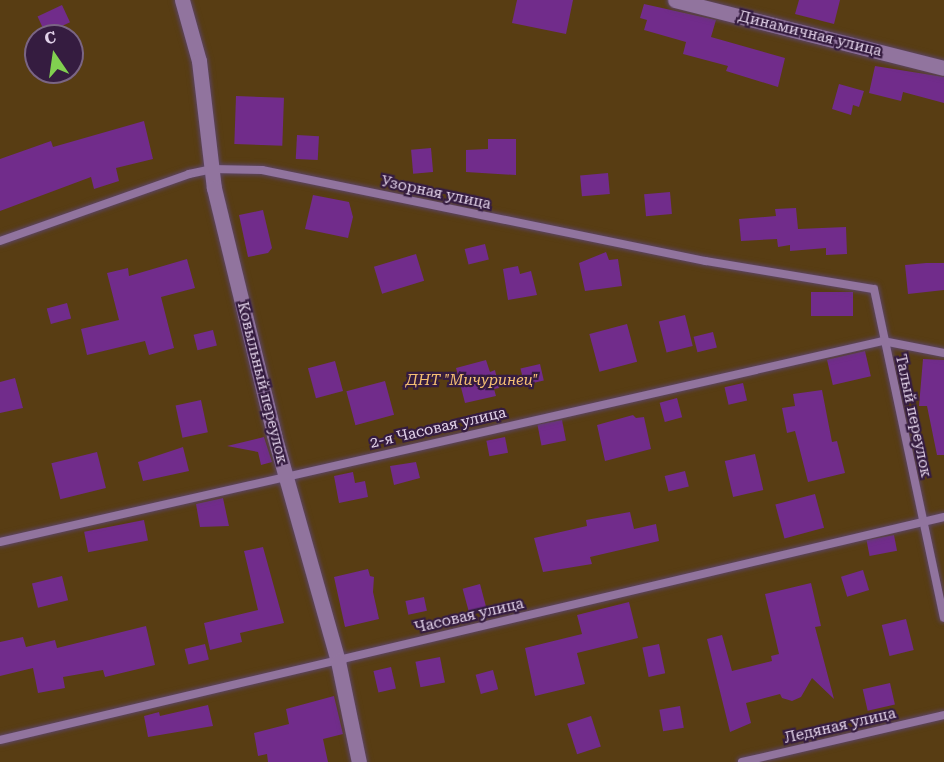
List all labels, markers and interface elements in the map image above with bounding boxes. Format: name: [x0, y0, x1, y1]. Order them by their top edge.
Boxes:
street label: Динамичная улица: [736, 7, 884, 61]
north arrow: [24, 24, 84, 84]
text: С: [43, 27, 58, 48]
street label: Узорная улица: [379, 173, 493, 213]
street label: Ковыльный переулок: [233, 300, 291, 466]
street label: Талый переулок: [891, 353, 935, 479]
park label: ДНТ "Мичуринец": [406, 372, 538, 390]
street label: 2-я Часовая улица: [368, 404, 508, 452]
street label: Часовая улица: [412, 595, 526, 637]
street label: Ледяная улица: [782, 704, 898, 748]

